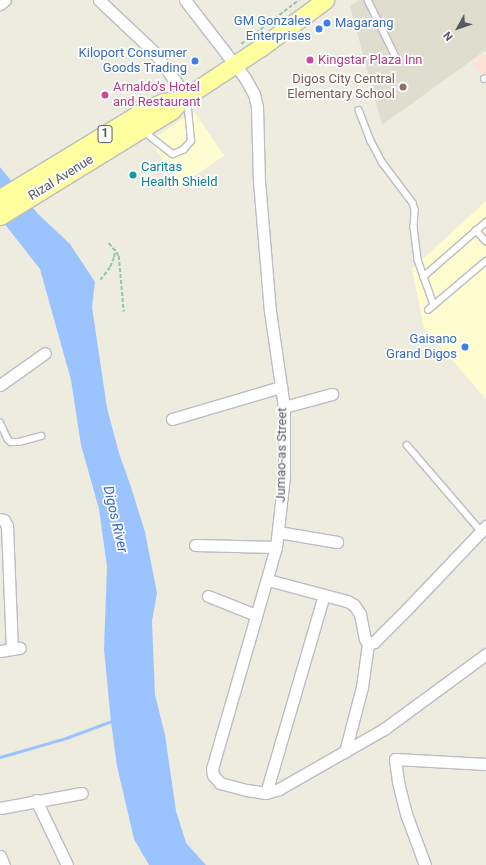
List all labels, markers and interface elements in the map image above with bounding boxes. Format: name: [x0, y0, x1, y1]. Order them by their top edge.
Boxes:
north arrow: [438, 8, 478, 48]
place label: GM Gonzales Enterprises: [234, 14, 311, 45]
place label: Magarang: [335, 15, 393, 31]
marker: Magarang: [322, 18, 332, 28]
marker: GM Gonzales Enterprises: [314, 24, 324, 34]
text: N: [441, 29, 456, 43]
place label: Kiloport Consumer Goods Trading: [79, 46, 187, 77]
place label: Kingstar Plaza Inn: [318, 52, 423, 68]
marker: Kingstar Plaza Inn: [305, 55, 315, 65]
marker: Kiloport Consumer Goods Trading: [190, 56, 200, 66]
place label: Digos City Central Elementary School: [287, 72, 395, 103]
place label: Arnaldo's Hotel and Restaurant: [113, 80, 201, 111]
marker: Digos City Central Elementary School: [398, 82, 408, 92]
marker: Arnaldo's Hotel and Restaurant: [100, 90, 110, 100]
road number: 1: [97, 124, 113, 144]
street label: Rizal Avenue: [26, 152, 96, 204]
place label: Caritas Health Shield: [141, 160, 217, 191]
marker: Caritas Health Shield: [128, 170, 138, 180]
place label: Gaisano Grand Digos: [386, 332, 457, 363]
marker: Gaisano Grand Digos: [460, 342, 470, 352]
street label: Jumao-as Street: [273, 407, 291, 503]
water label: Digos River: [100, 484, 132, 554]

